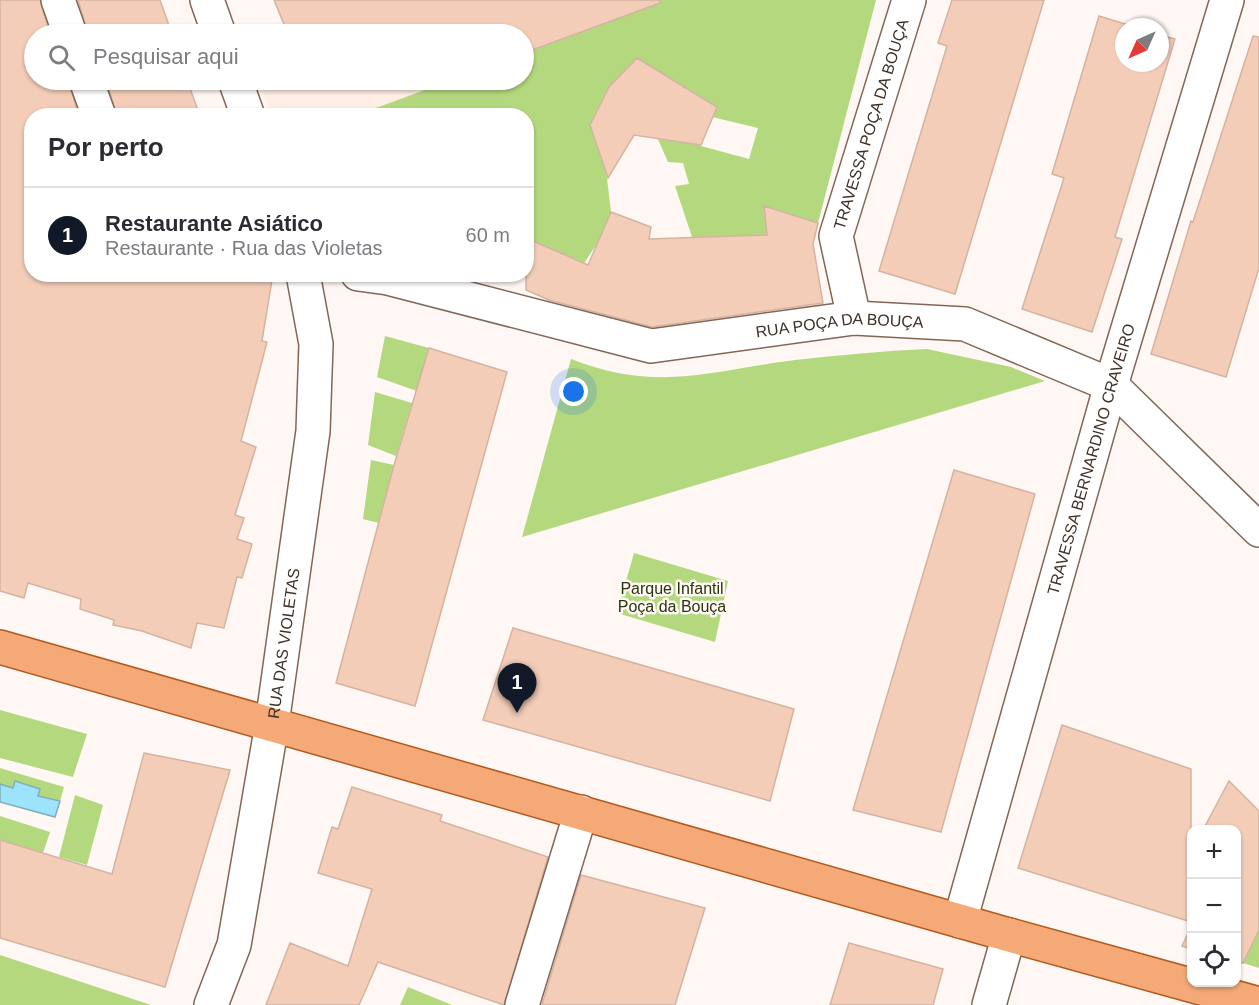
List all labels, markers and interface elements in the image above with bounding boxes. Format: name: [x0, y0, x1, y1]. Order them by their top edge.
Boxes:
street label: TRAVESSA POÇA DA BOUÇA: [831, 17, 912, 232]
north arrow: [1115, 18, 1169, 72]
search box: [24, 24, 534, 90]
icon: search: [45, 41, 78, 74]
text: Pesquisar aqui: [93, 44, 239, 69]
text: Por perto: [48, 132, 164, 162]
text: Restaurante Asiático: [105, 211, 323, 236]
text: 1: [62, 224, 73, 246]
text: 60 m: [466, 224, 510, 246]
text: Restaurante · Rua das Violetas: [105, 237, 383, 259]
street label: RUA POÇA DA BOUÇA: [754, 310, 924, 340]
street label: TRAVESSA BERNARDINO CRAVEIRO: [1044, 322, 1138, 597]
your location: [559, 377, 588, 406]
street label: RUA DAS VIOLETAS: [265, 567, 303, 720]
park label: Parque Infantil Poça da Bouça: [618, 580, 726, 615]
pin: 1: [498, 664, 536, 713]
map controls: [1187, 825, 1241, 987]
button: +: [1187, 825, 1241, 879]
button: −: [1187, 879, 1241, 933]
button: locate: [1187, 933, 1241, 987]

